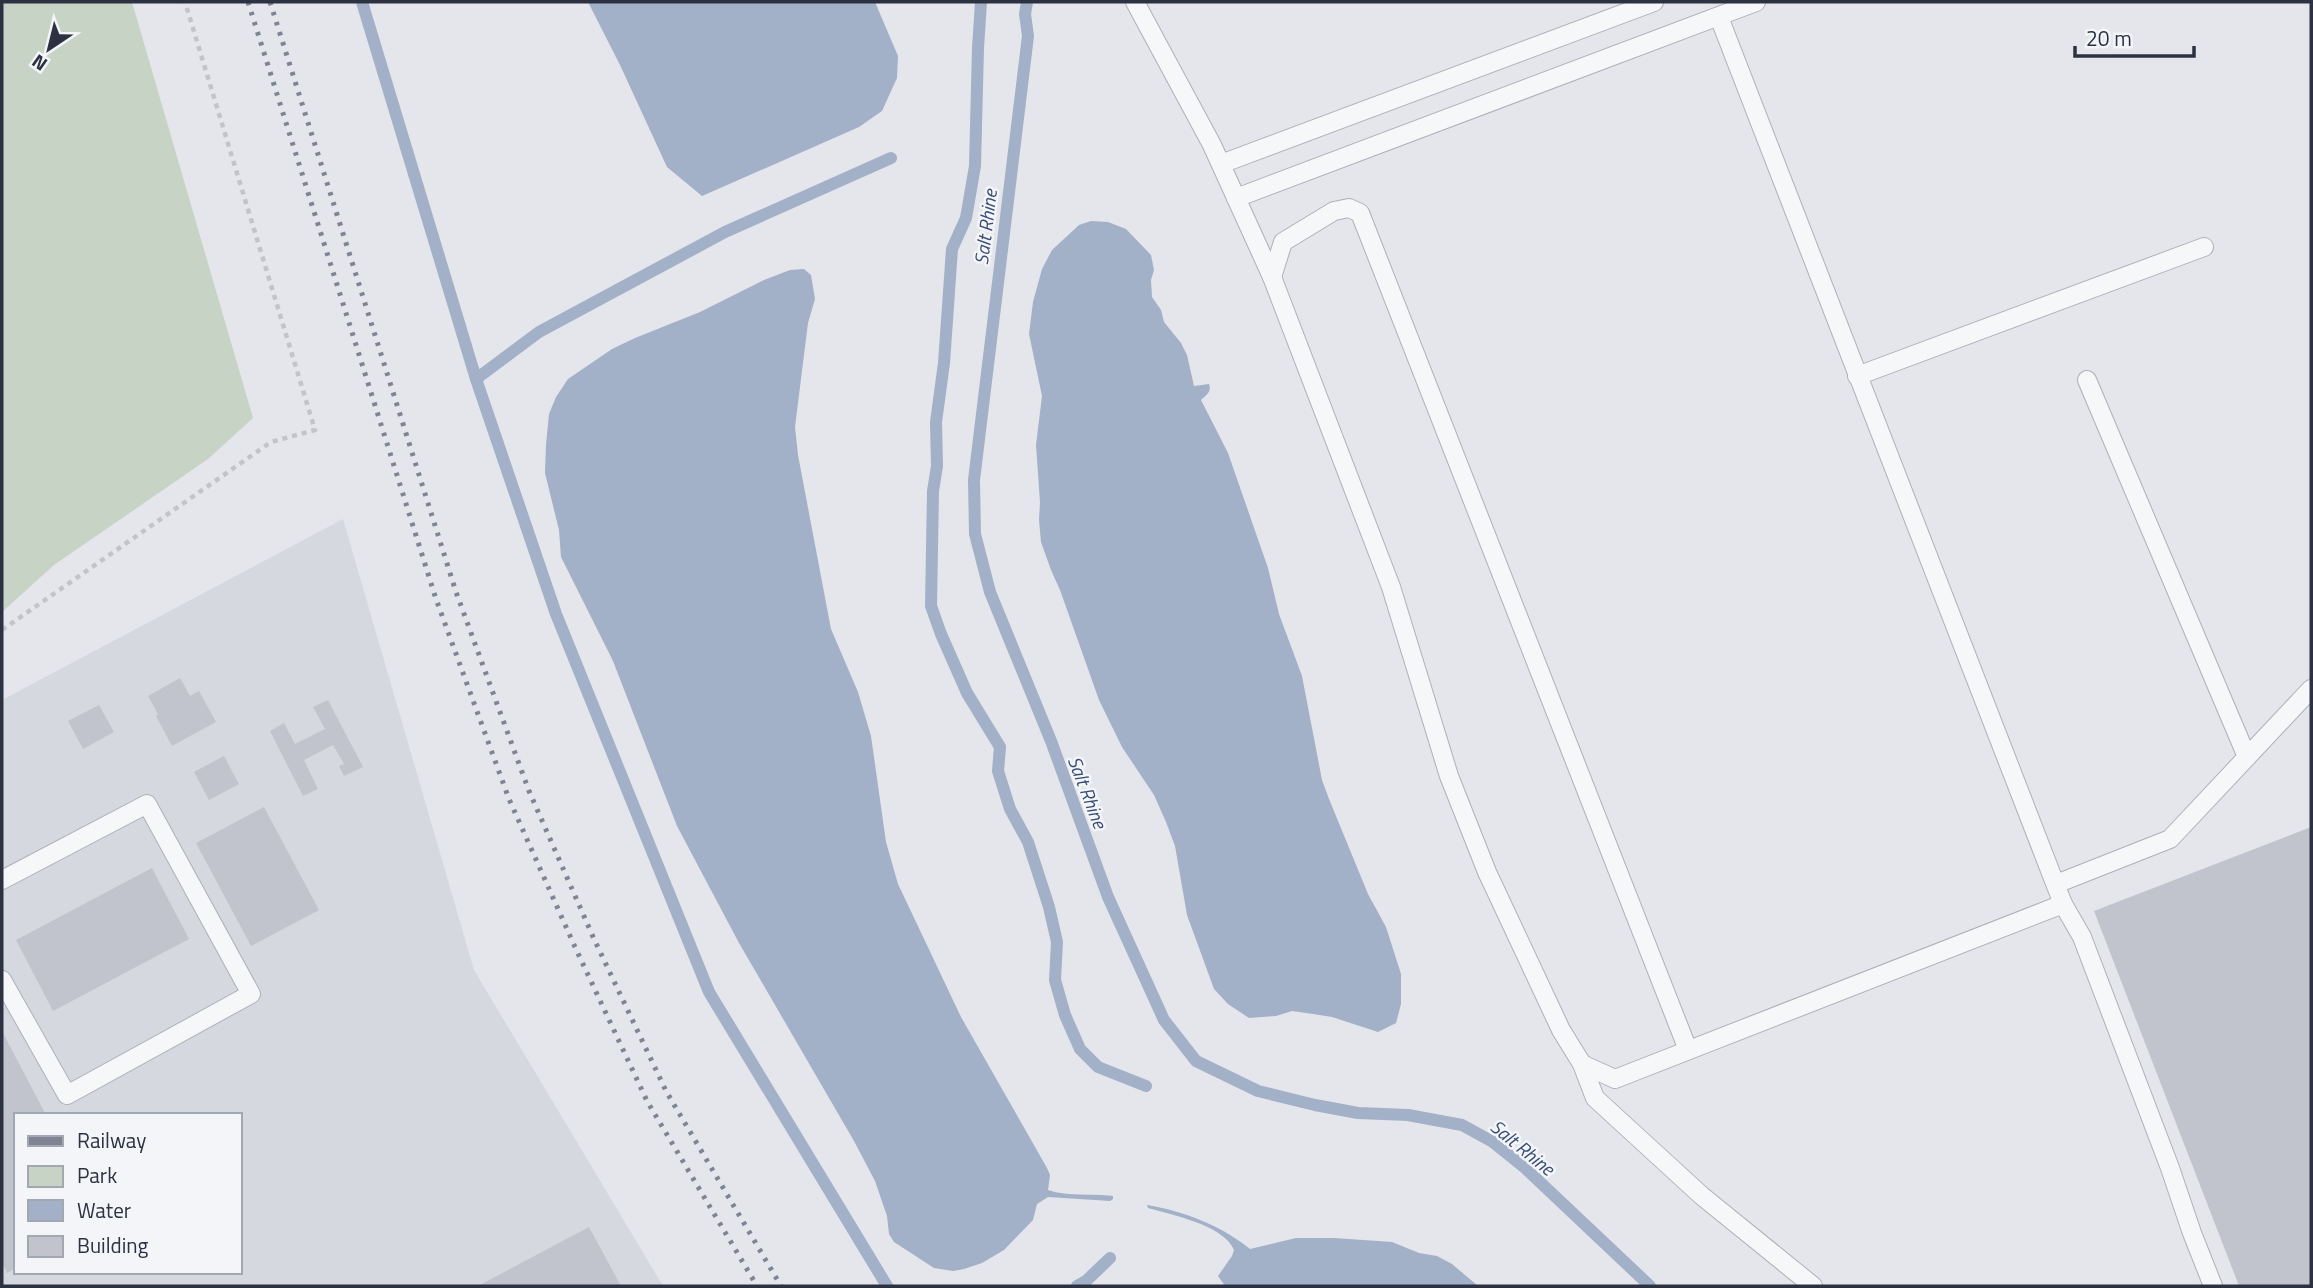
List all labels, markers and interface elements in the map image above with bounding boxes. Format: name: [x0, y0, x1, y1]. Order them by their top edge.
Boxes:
north arrow: [14, 14, 84, 84]
scale bar: [2075, 14, 2194, 58]
text: 20 m: [2086, 22, 2132, 54]
text: N: [25, 48, 53, 79]
water label: Salt Rhine: [966, 186, 1004, 266]
water label: Salt Rhine: [1061, 751, 1116, 834]
water label: Salt Rhine: [1484, 1112, 1562, 1183]
legend: [14, 1113, 242, 1274]
text: Railway: [77, 1124, 146, 1156]
text: Park: [77, 1159, 117, 1191]
text: Water: [77, 1194, 131, 1226]
text: Building: [77, 1229, 149, 1261]

